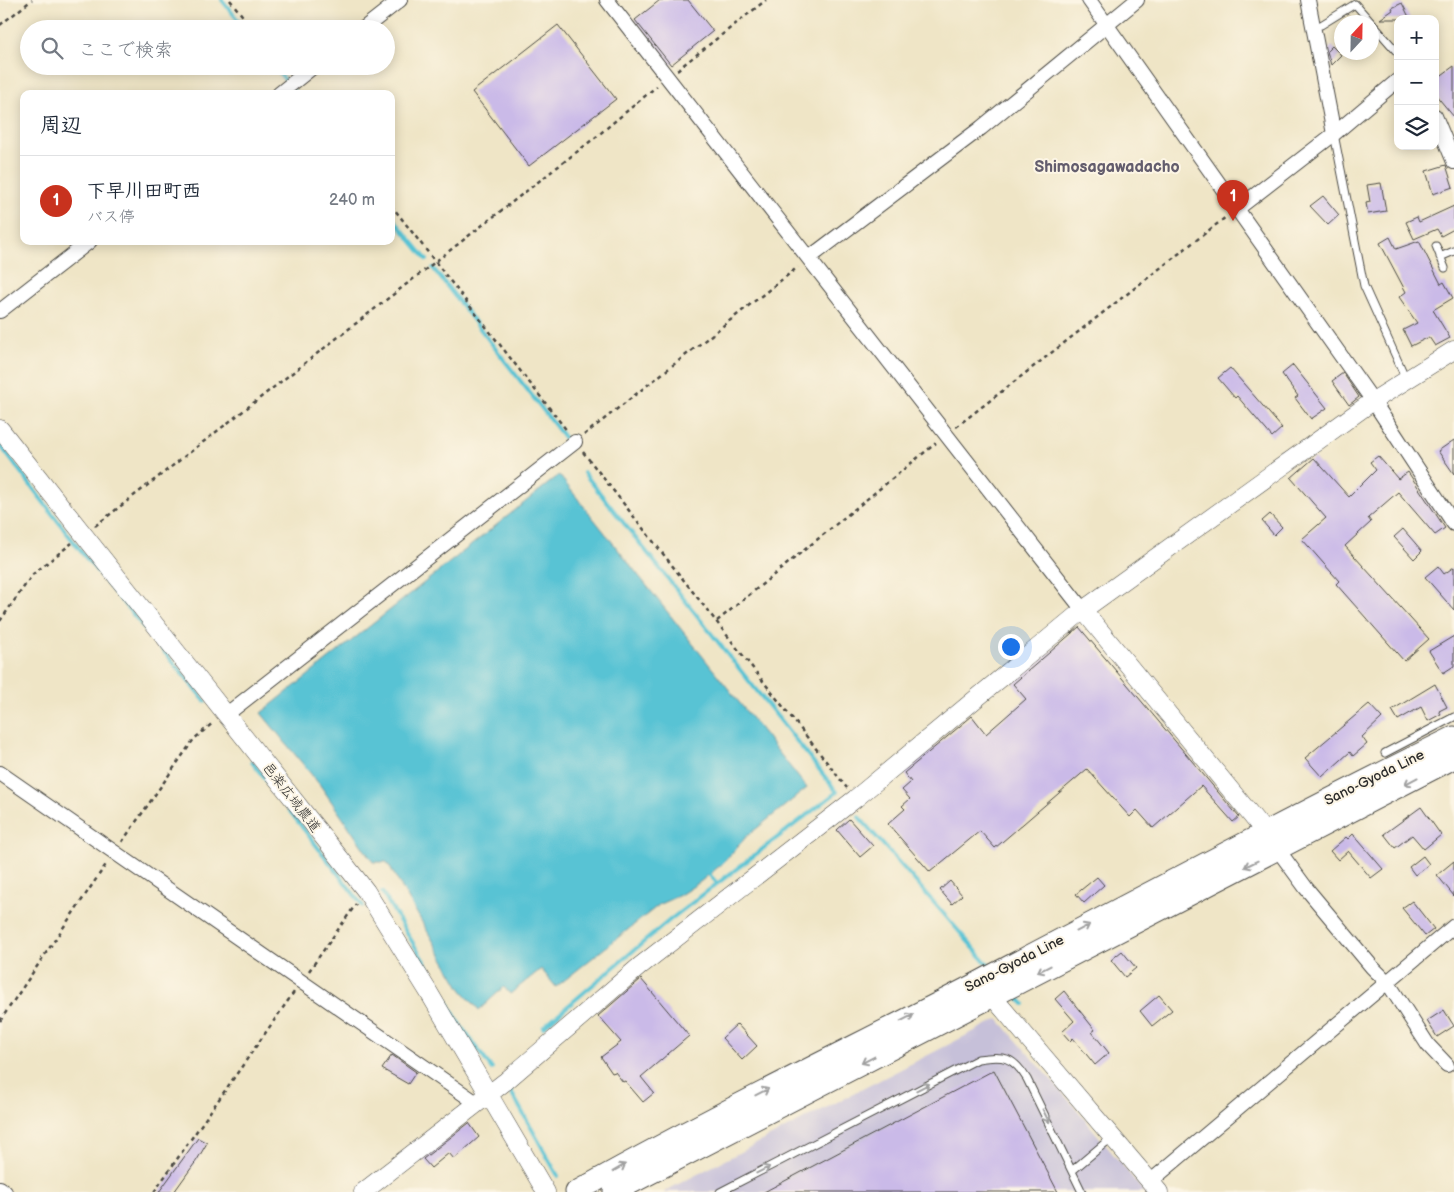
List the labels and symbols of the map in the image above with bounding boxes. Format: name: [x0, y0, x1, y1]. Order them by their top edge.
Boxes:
north arrow: [1334, 15, 1379, 60]
district label: Shimosagawadacho: [1034, 158, 1180, 177]
pin: 1: [1217, 180, 1249, 221]
your location: [998, 634, 1024, 660]
street label: Sano-Gyoda Line: [1321, 746, 1427, 809]
street label: 邑楽広域農道: [259, 759, 324, 836]
one-way arrow: [1404, 777, 1419, 786]
one-way arrow: [1244, 860, 1259, 869]
one-way arrow: [1075, 923, 1090, 933]
street label: Sano-Gyoda Line: [962, 931, 1067, 996]
one-way arrow: [1037, 965, 1052, 974]
one-way arrow: [899, 1013, 914, 1022]
one-way arrow: [861, 1055, 876, 1065]
one-way arrow: [915, 1082, 930, 1091]
one-way arrow: [754, 1087, 769, 1096]
one-way arrow: [1042, 1108, 1051, 1123]
one-way arrow: [611, 1163, 626, 1173]
one-way arrow: [755, 1165, 770, 1174]

